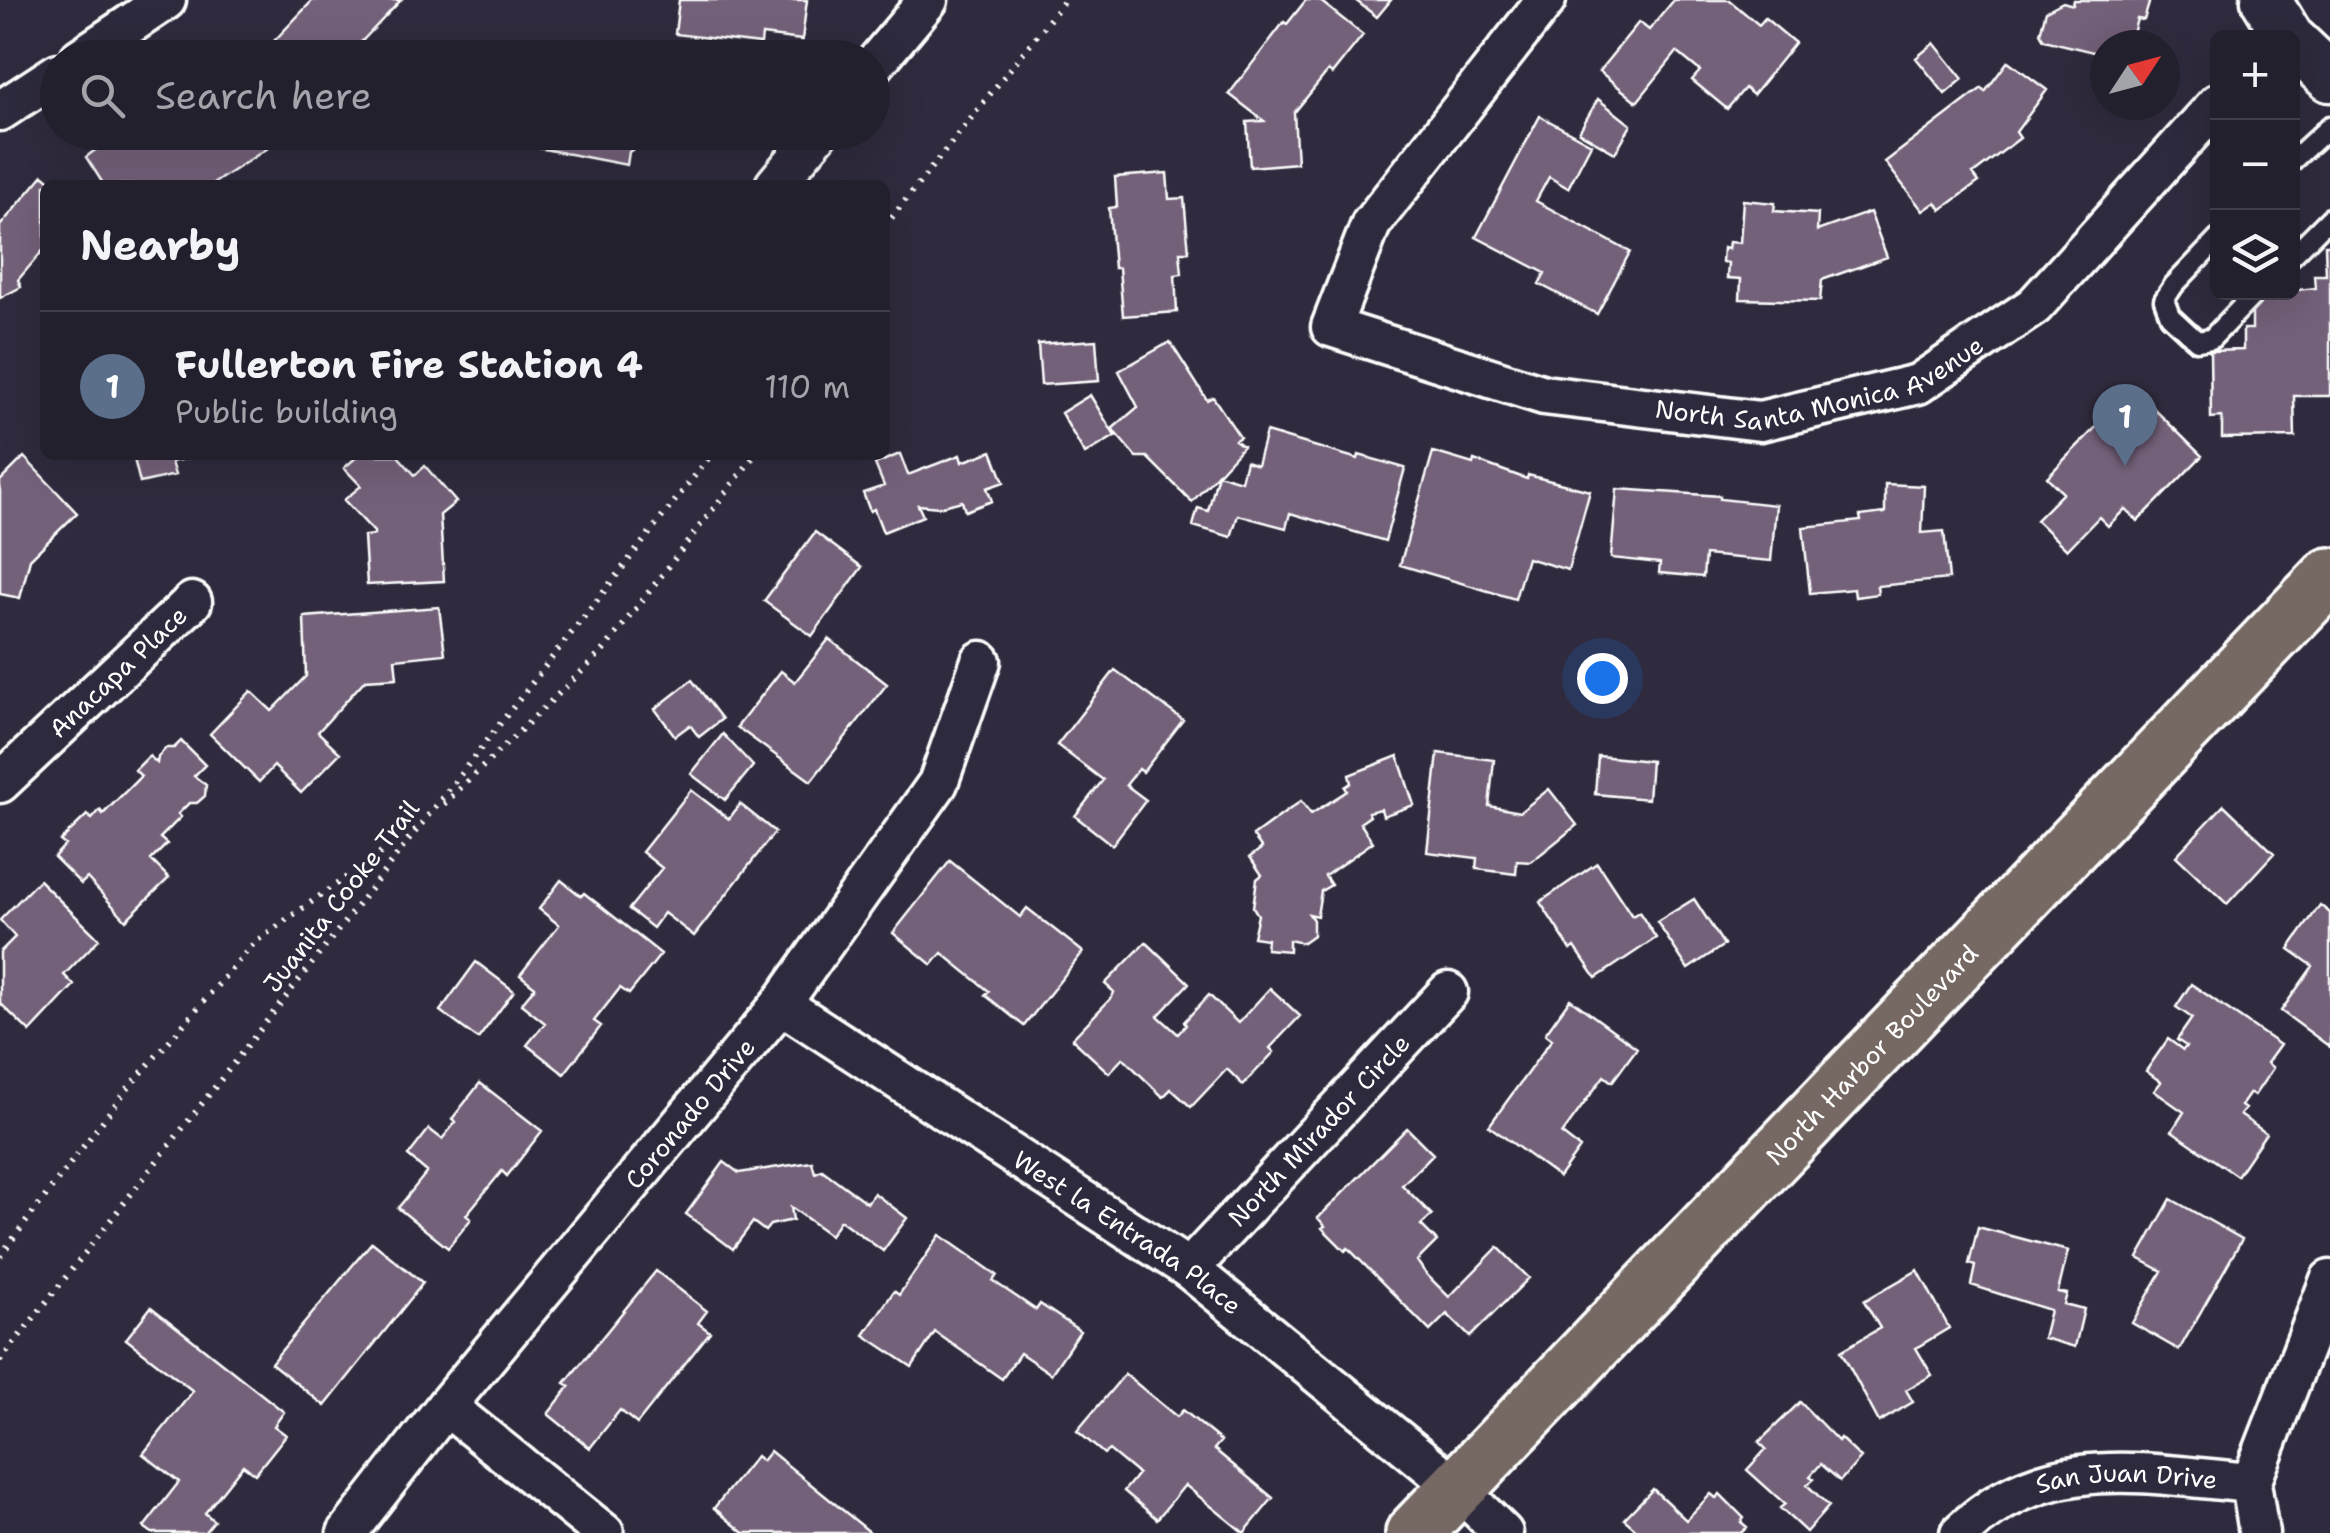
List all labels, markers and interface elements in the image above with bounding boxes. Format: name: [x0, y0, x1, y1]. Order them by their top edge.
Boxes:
north arrow: [2090, 30, 2180, 120]
map controls: [2210, 30, 2300, 300]
button: +: [2210, 30, 2300, 120]
search box: [40, 40, 890, 150]
icon: search: [75, 68, 130, 123]
text: Search here: [155, 70, 372, 121]
button: −: [2210, 120, 2300, 210]
button: layers: [2210, 210, 2300, 300]
text: Nearby: [80, 217, 240, 273]
street label: North Santa Monica Avenue: [1653, 328, 1990, 438]
text: Fullerton Fire Station 4: [175, 339, 643, 390]
text: 1: [105, 365, 120, 408]
text: 110 m: [764, 365, 850, 408]
pin: 1: [2092, 384, 2158, 466]
text: Public building: [175, 390, 398, 433]
street label: Anacapa Place: [41, 598, 194, 745]
your location: [1577, 653, 1628, 704]
street label: Juanita Cooke Trail: [255, 793, 427, 999]
street label: North Harbor Boulevard: [1758, 937, 1986, 1173]
street label: North Mirador Circle: [1220, 1026, 1417, 1234]
street label: Coronado Drive: [617, 1031, 763, 1196]
street label: West la Entrada Place: [1007, 1142, 1249, 1322]
street label: San Juan Drive: [2031, 1456, 2219, 1501]

